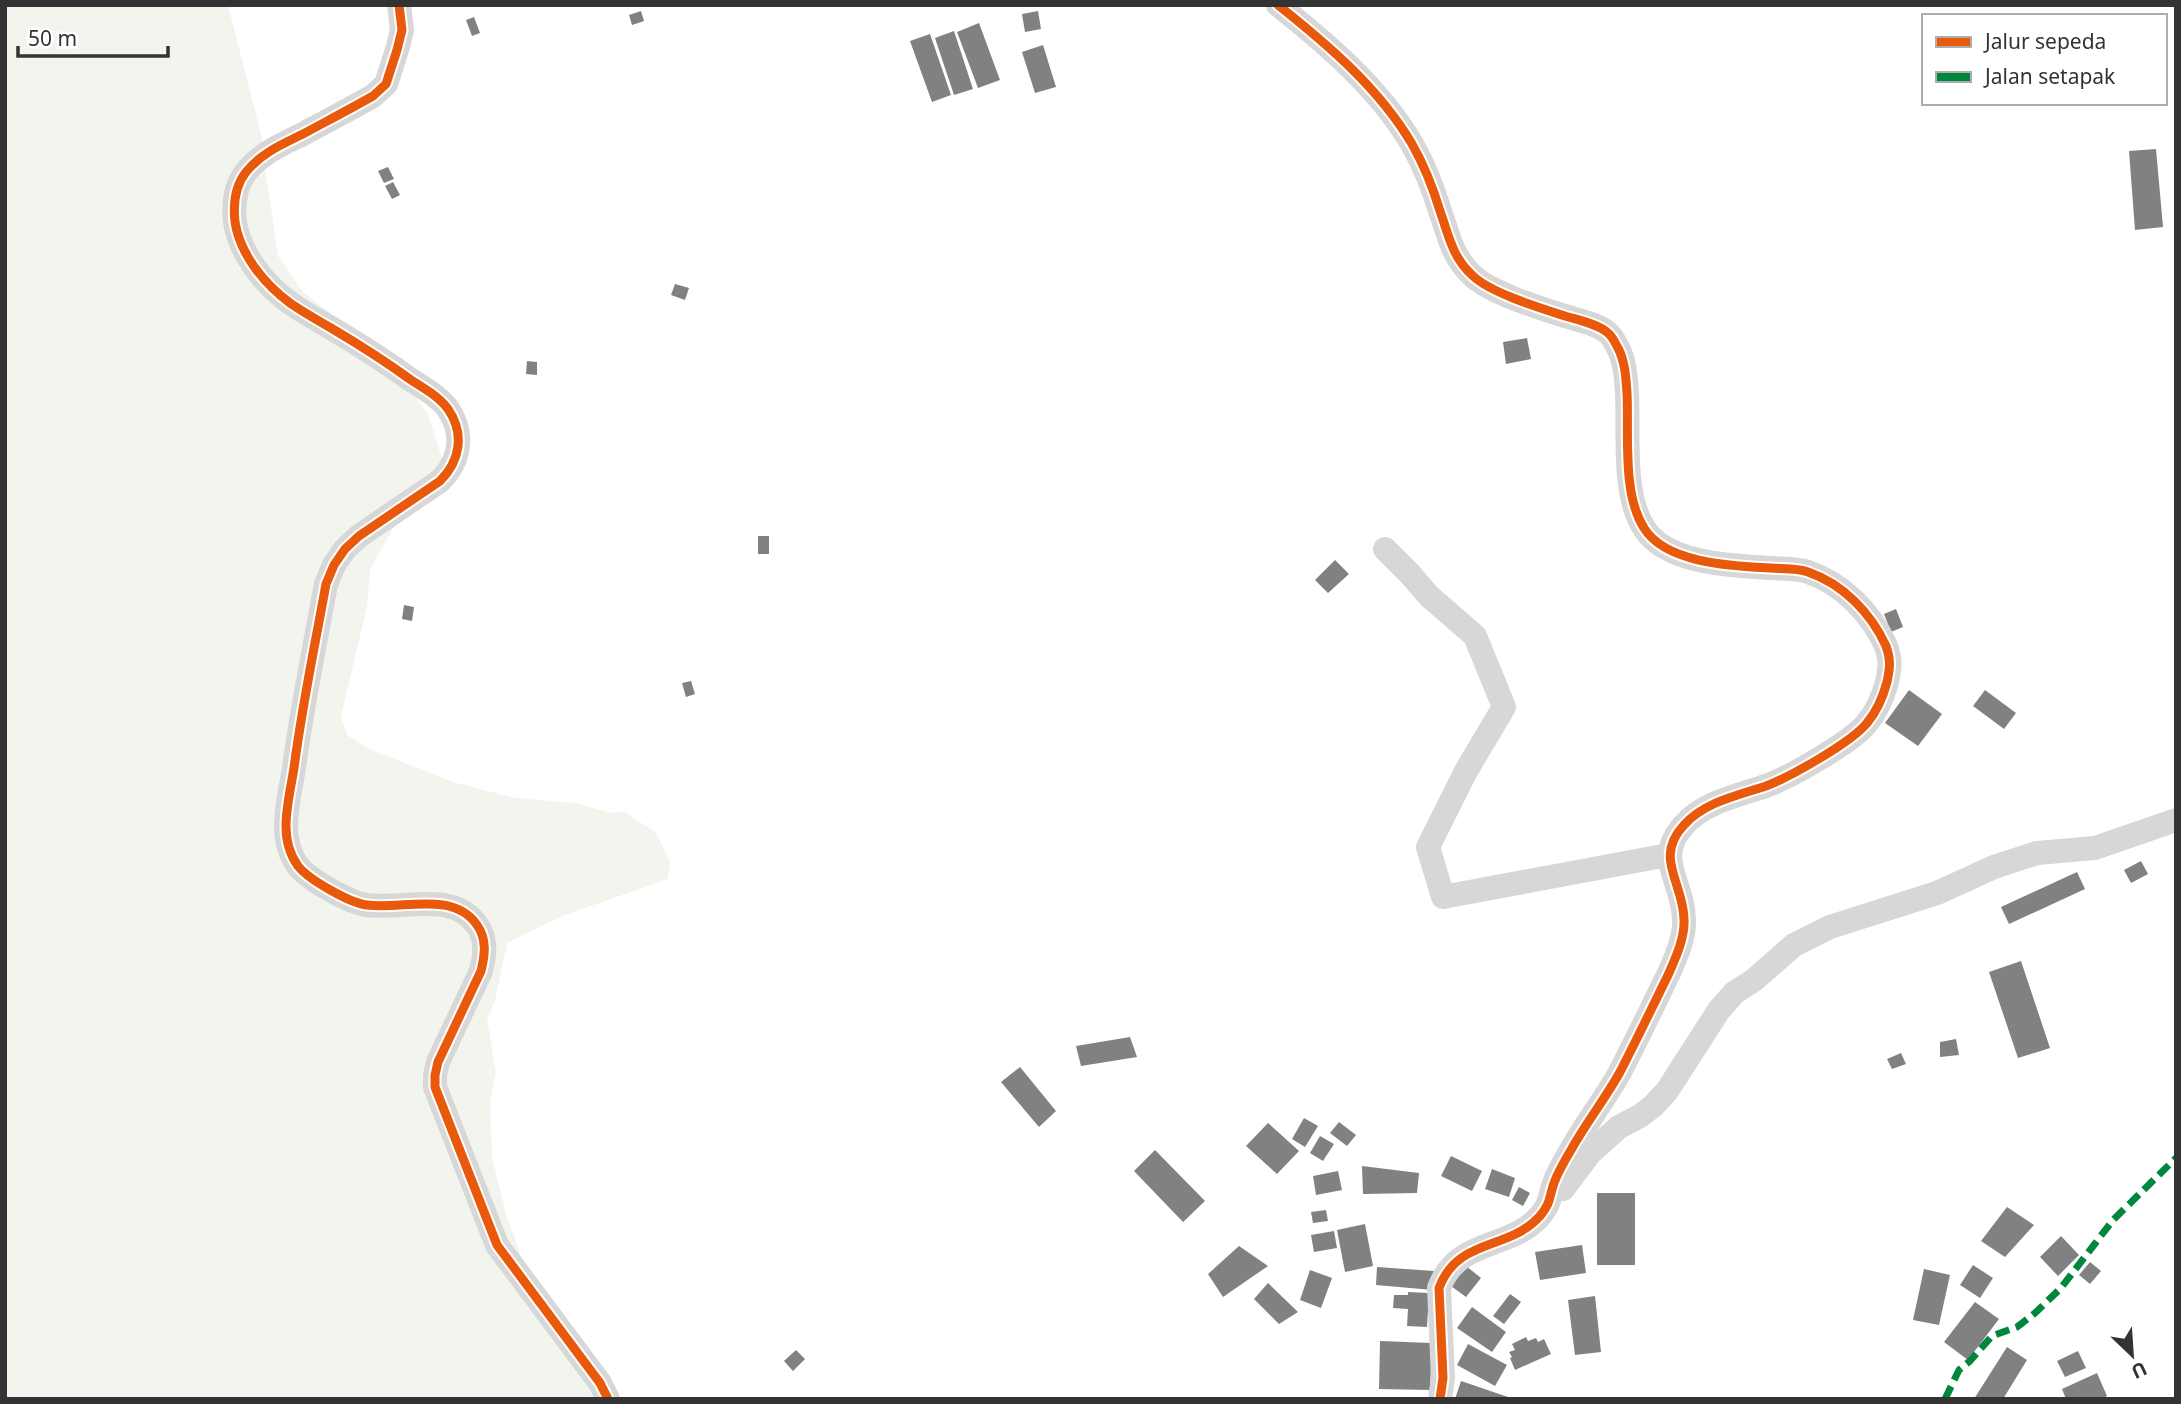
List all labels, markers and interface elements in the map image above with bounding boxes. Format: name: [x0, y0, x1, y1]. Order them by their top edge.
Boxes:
scale bar: [18, 14, 168, 58]
legend: [1922, 14, 2167, 105]
text: 50 m: [28, 24, 77, 52]
text: Jalur sepeda: [1983, 27, 2106, 55]
text: Jalan setapak: [1983, 62, 2116, 90]
north arrow: [2097, 1320, 2167, 1390]
text: U: [2127, 1356, 2151, 1385]

